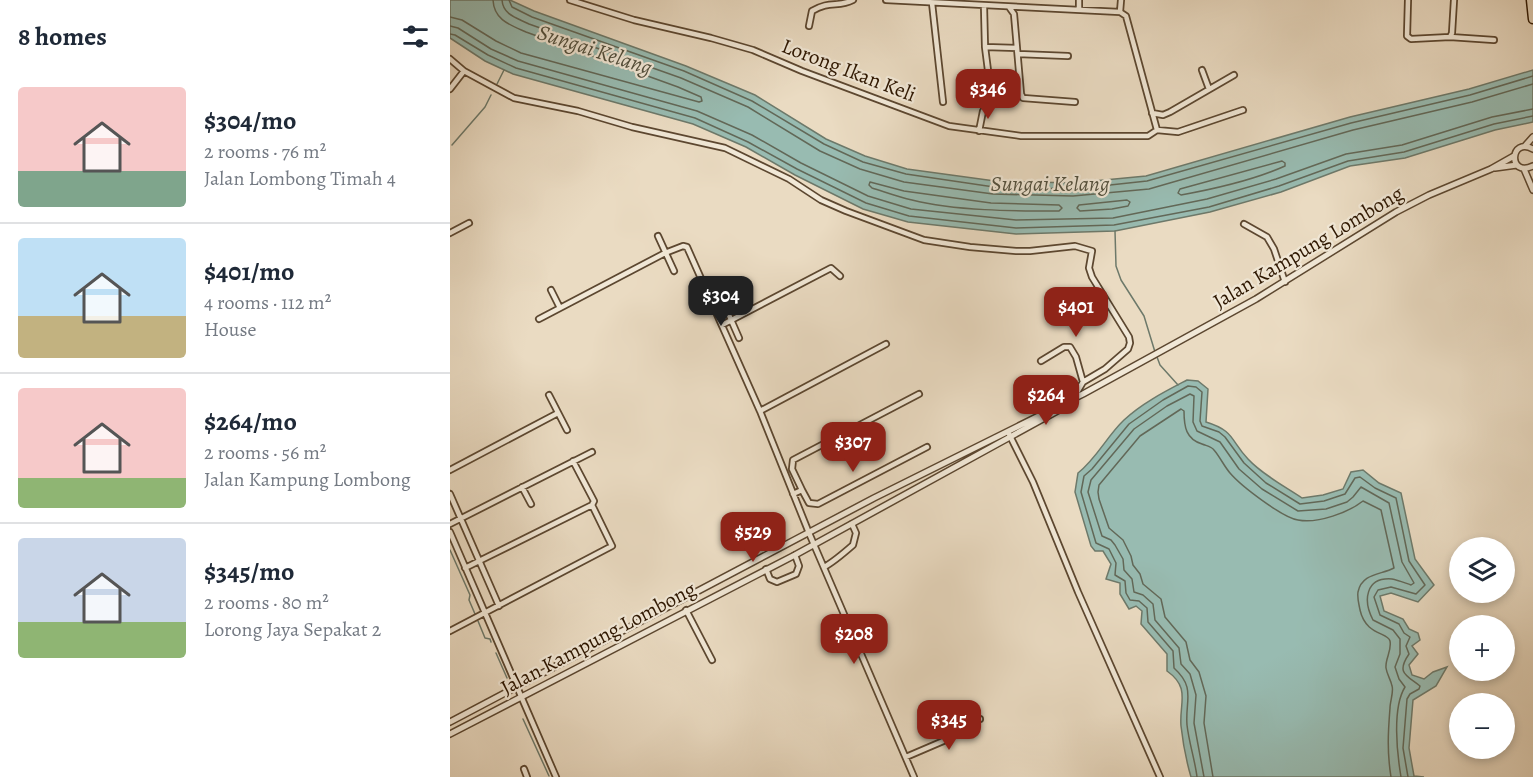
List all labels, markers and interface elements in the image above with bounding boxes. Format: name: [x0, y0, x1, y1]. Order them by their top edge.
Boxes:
water label: Sungai Kelang: [533, 17, 656, 83]
text: 8 homes: [18, 19, 107, 54]
icon: filters: [399, 20, 432, 53]
street label: Lorong Ikan Keli: [778, 32, 920, 108]
pin: $346: [952, 69, 1024, 120]
text: $346: [970, 75, 1006, 102]
text: $304/mo: [204, 103, 296, 138]
icon: home: [66, 111, 138, 183]
text: 2 rooms · 76 m²: [204, 138, 326, 165]
text: Jalan Lombong Timah 4: [204, 165, 396, 192]
water label: Sungai Kelang: [990, 169, 1110, 199]
street label: Jalan Kampung Lombong: [1208, 179, 1409, 315]
text: $401/mo: [204, 254, 294, 289]
icon: home: [66, 262, 138, 334]
pin: $304: [685, 276, 757, 327]
text: $304: [702, 282, 740, 309]
pin: $401: [1040, 287, 1112, 338]
text: 4 rooms · 112 m²: [204, 289, 331, 316]
text: $401: [1058, 293, 1094, 320]
text: House: [204, 316, 256, 343]
pin: $264: [1010, 375, 1082, 426]
text: $264: [1027, 381, 1065, 408]
text: $264/mo: [204, 404, 297, 439]
icon: home: [66, 412, 138, 484]
pin: $307: [817, 422, 889, 473]
text: $307: [835, 428, 871, 455]
text: 2 rooms · 56 m²: [204, 439, 326, 466]
text: Jalan Kampung Lombong: [204, 466, 411, 493]
pin: $529: [717, 512, 789, 563]
text: $529: [735, 518, 771, 545]
map controls: [1449, 537, 1515, 759]
button: layers: [1449, 537, 1515, 603]
text: $345/mo: [204, 554, 294, 589]
icon: home: [66, 562, 138, 634]
street label: Jalan Kampung Lombong: [496, 574, 701, 701]
text: 2 rooms · 80 m²: [204, 589, 329, 616]
pin: $208: [818, 614, 890, 665]
button: +: [1449, 615, 1515, 681]
text: Lorong Jaya Sepakat 2: [204, 616, 381, 643]
text: $208: [835, 620, 873, 647]
button: −: [1449, 693, 1515, 759]
pin: $345: [913, 700, 985, 751]
text: $345: [931, 706, 967, 733]

